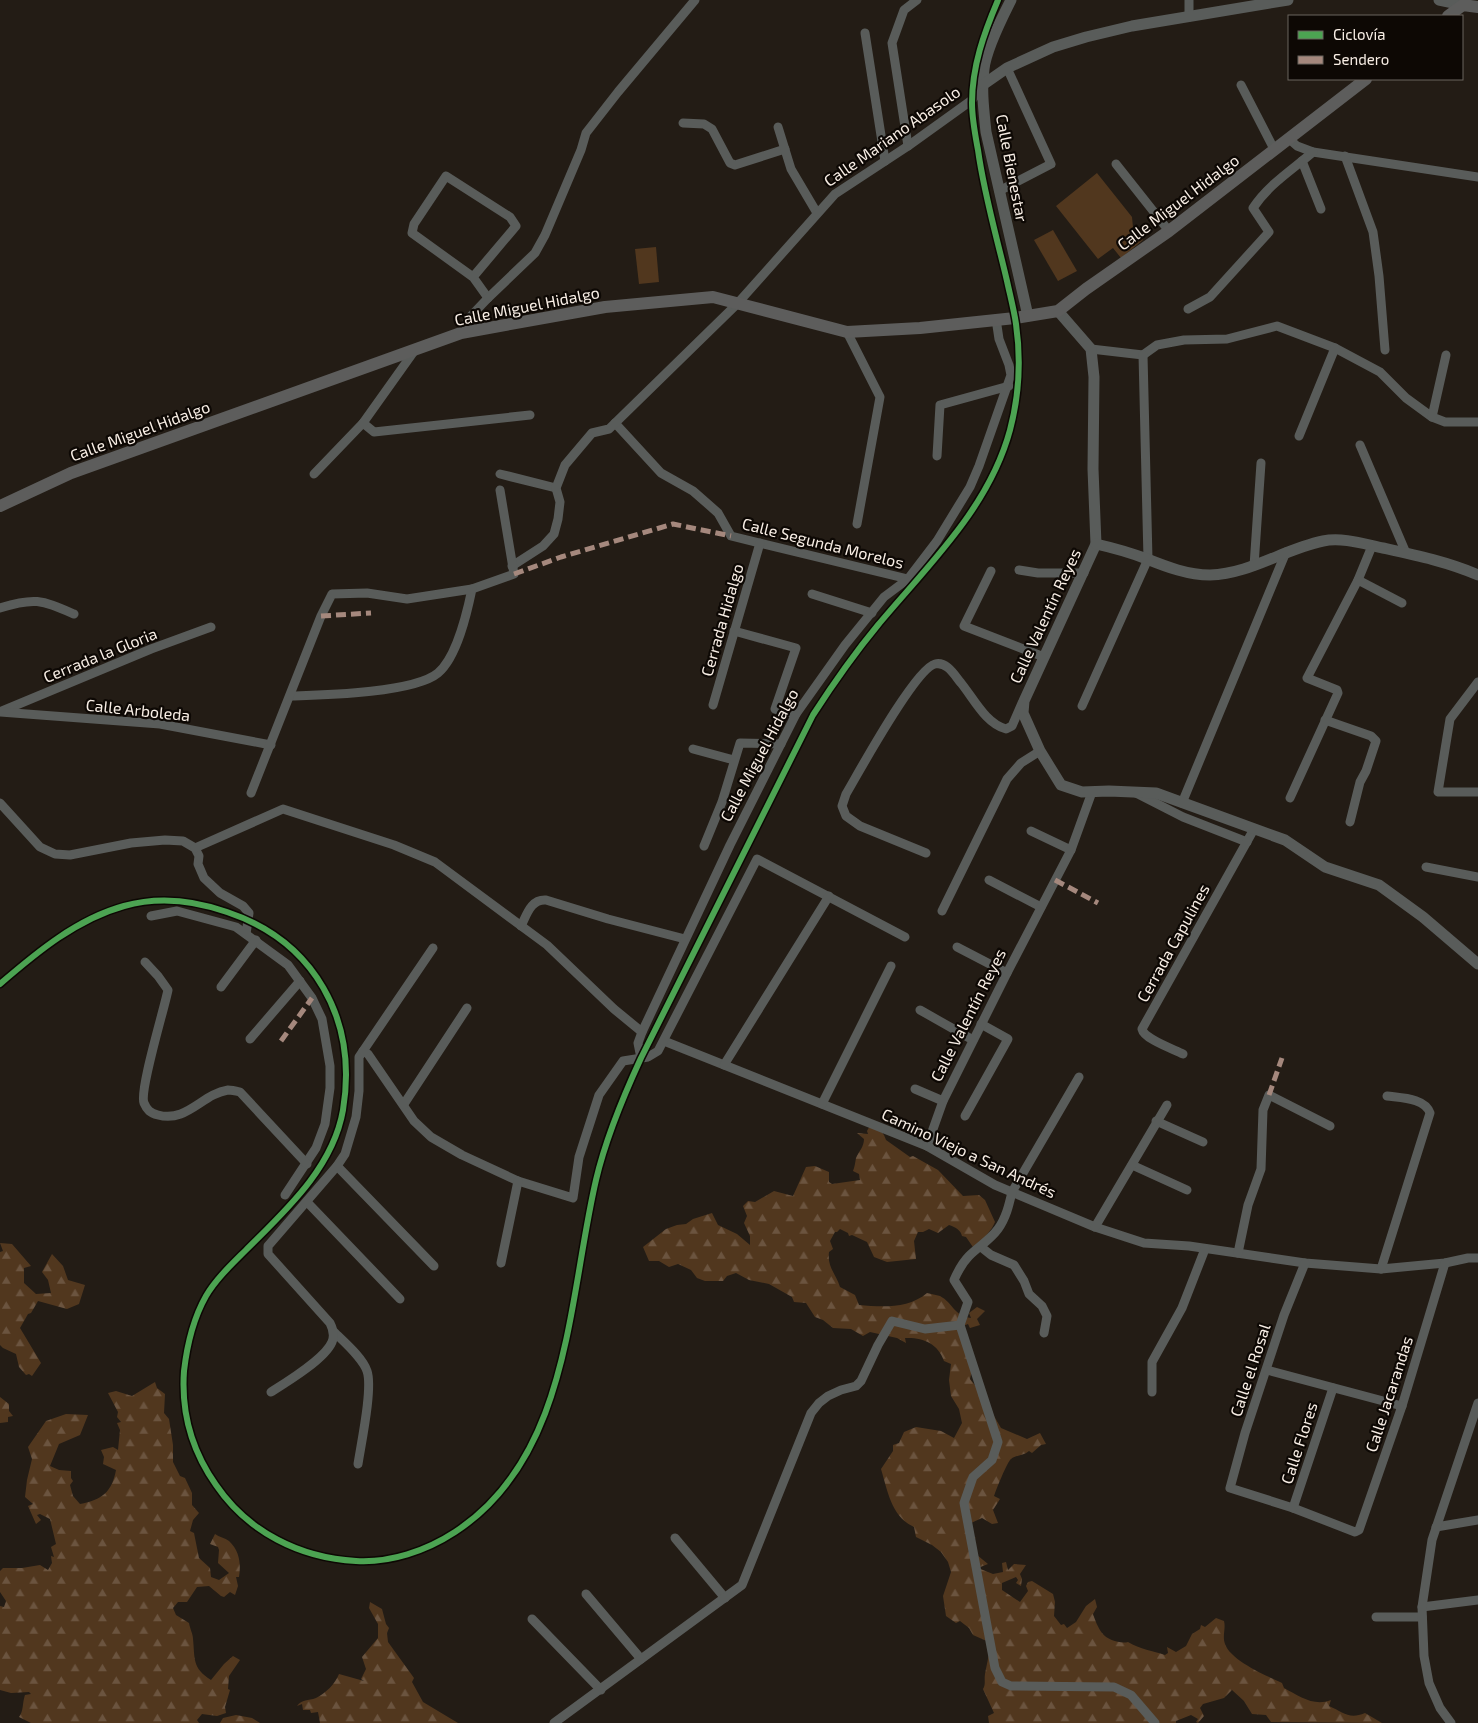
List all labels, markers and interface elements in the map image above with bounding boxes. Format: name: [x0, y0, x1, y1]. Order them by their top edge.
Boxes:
legend: [1288, 15, 1463, 80]
text: Ciclovía: [1333, 25, 1385, 43]
text: Sendero: [1333, 50, 1389, 68]
street label: Calle Mariano Abasolo: [820, 81, 964, 190]
street label: Calle Bienestar: [993, 112, 1032, 224]
street label: Calle Miguel Hidalgo: [1113, 150, 1242, 254]
street label: Calle Miguel Hidalgo: [453, 282, 601, 329]
street label: Calle Miguel Hidalgo: [67, 396, 212, 465]
street label: Calle Segunda Morelos: [740, 513, 906, 572]
street label: Calle Valentín Reyes: [1005, 545, 1084, 686]
street label: Cerrada Hidalgo: [696, 561, 747, 678]
street label: Cerrada la Gloria: [40, 623, 159, 686]
street label: Calle Miguel Hidalgo: [716, 685, 802, 824]
street label: Calle Arboleda: [85, 695, 191, 724]
street label: Cerrada Capulines: [1132, 880, 1213, 1005]
street label: Calle Valentín Reyes: [926, 945, 1009, 1084]
street label: Camino Viejo a San Andrés: [879, 1104, 1059, 1202]
street label: Calle el Rosal: [1226, 1321, 1274, 1419]
street label: Calle Jacarandas: [1361, 1334, 1416, 1454]
street label: Calle Flores: [1276, 1400, 1321, 1486]

